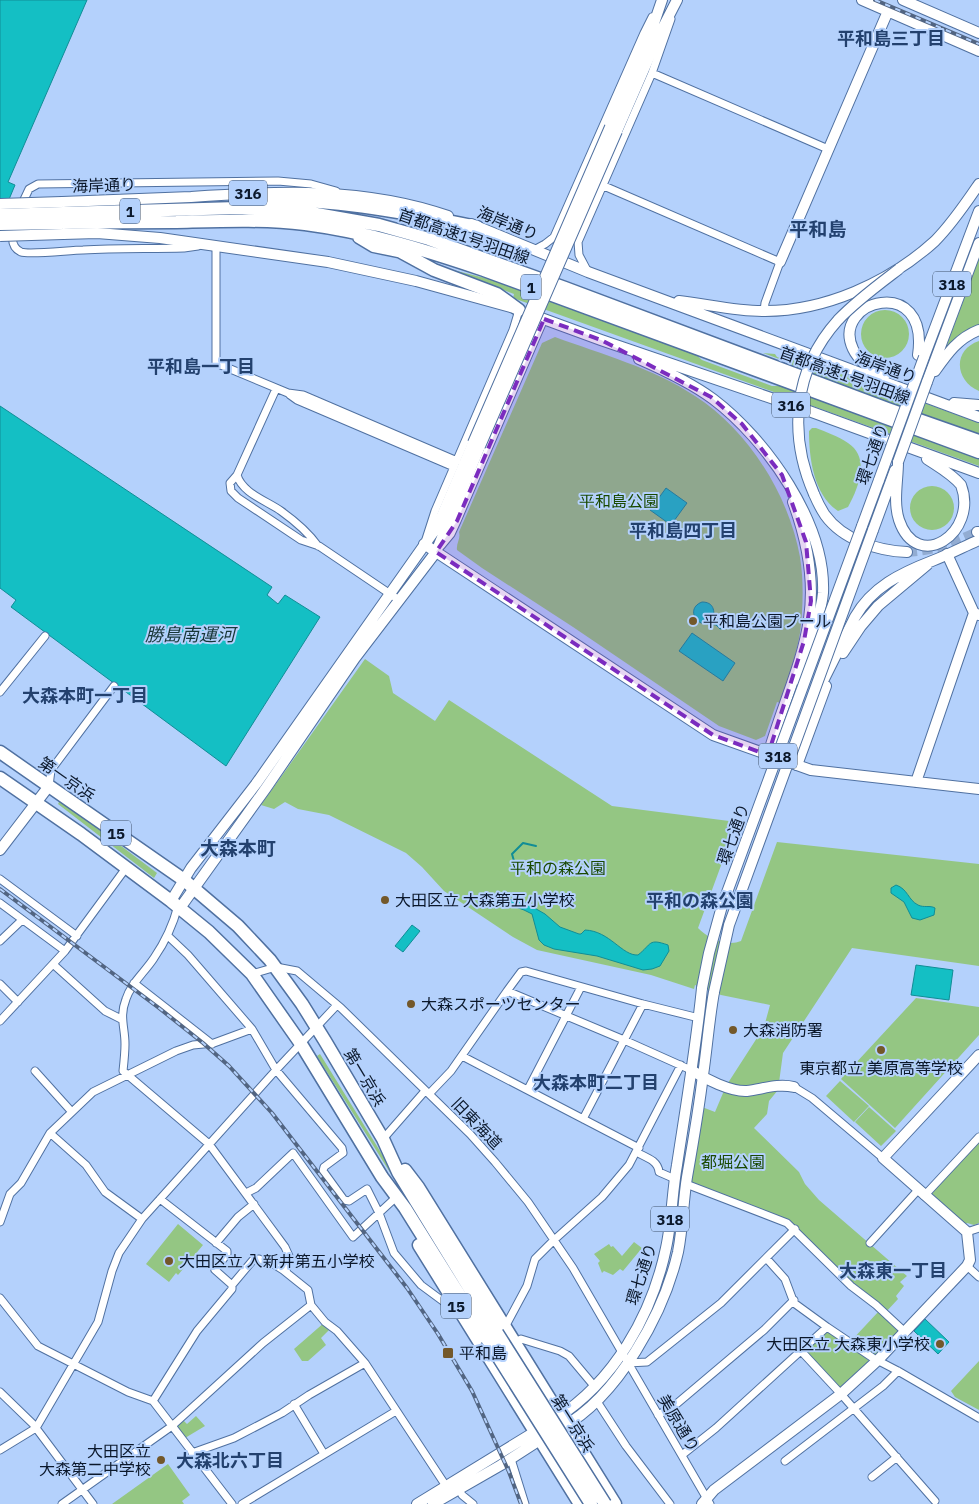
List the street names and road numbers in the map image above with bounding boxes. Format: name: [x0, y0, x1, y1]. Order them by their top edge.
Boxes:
street label: 海岸通り: [72, 174, 136, 196]
road number: 316: [229, 180, 267, 206]
road number: 1: [120, 198, 140, 224]
street label: 海岸通り: [475, 202, 541, 244]
street label: 首都高速1号羽田線: [396, 204, 532, 268]
road number: 318: [933, 272, 971, 296]
road number: 1: [521, 274, 541, 300]
street label: 首都高速1号羽田線: [777, 342, 913, 408]
street label: 海岸通り: [853, 347, 919, 387]
road number: 316: [772, 392, 810, 418]
street label: 環七通り: [852, 421, 892, 487]
road number: 318: [759, 744, 797, 768]
street label: 第一京浜: [35, 752, 99, 806]
street label: 環七通り: [713, 801, 753, 867]
road number: 15: [101, 820, 131, 846]
street label: 第一京浜: [340, 1044, 390, 1110]
street label: 旧東海道: [448, 1093, 506, 1153]
road number: 318: [651, 1206, 689, 1232]
street label: 環七通り: [622, 1240, 660, 1308]
road number: 15: [441, 1294, 471, 1318]
street label: 美原通り: [654, 1390, 704, 1456]
street label: 第一京浜: [548, 1391, 598, 1455]

